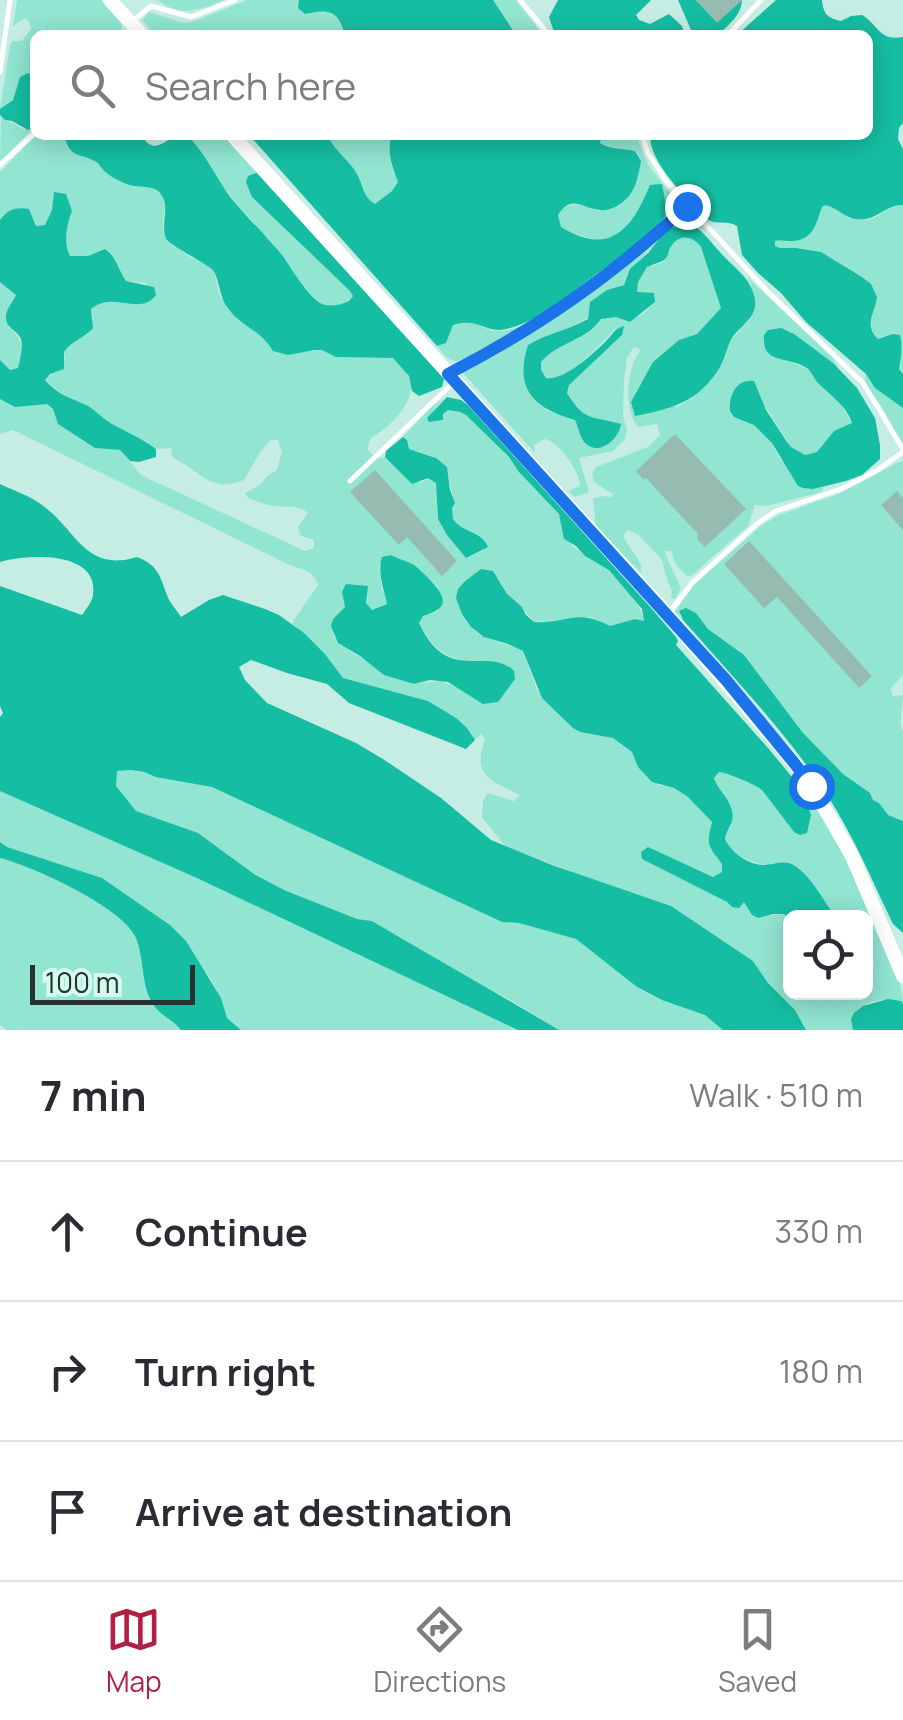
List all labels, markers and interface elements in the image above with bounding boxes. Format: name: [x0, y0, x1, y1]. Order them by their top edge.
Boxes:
search box: [30, 30, 873, 140]
icon: search: [65, 58, 120, 113]
text: Search here: [145, 59, 356, 111]
route end: [665, 184, 711, 230]
route start: [789, 764, 835, 810]
map controls: [783, 910, 873, 1000]
button: locate: [783, 910, 873, 1000]
scale bar: [30, 960, 195, 1004]
text: 100 m: [45, 963, 119, 1001]
text: 7 min: [40, 1066, 147, 1124]
text: Walk · 510 m: [689, 1073, 863, 1117]
icon: ahead: [40, 1204, 95, 1259]
text: Continue: [135, 1205, 308, 1257]
text: 330 m: [775, 1209, 863, 1253]
icon: right: [40, 1344, 95, 1399]
text: Turn right: [135, 1345, 316, 1397]
text: 180 m: [779, 1349, 863, 1393]
icon: arrive: [40, 1484, 95, 1539]
text: Arrive at destination: [135, 1485, 512, 1537]
tab: Map: [106, 1602, 162, 1700]
tab: Directions: [374, 1602, 506, 1700]
tab: Saved: [718, 1602, 797, 1700]

